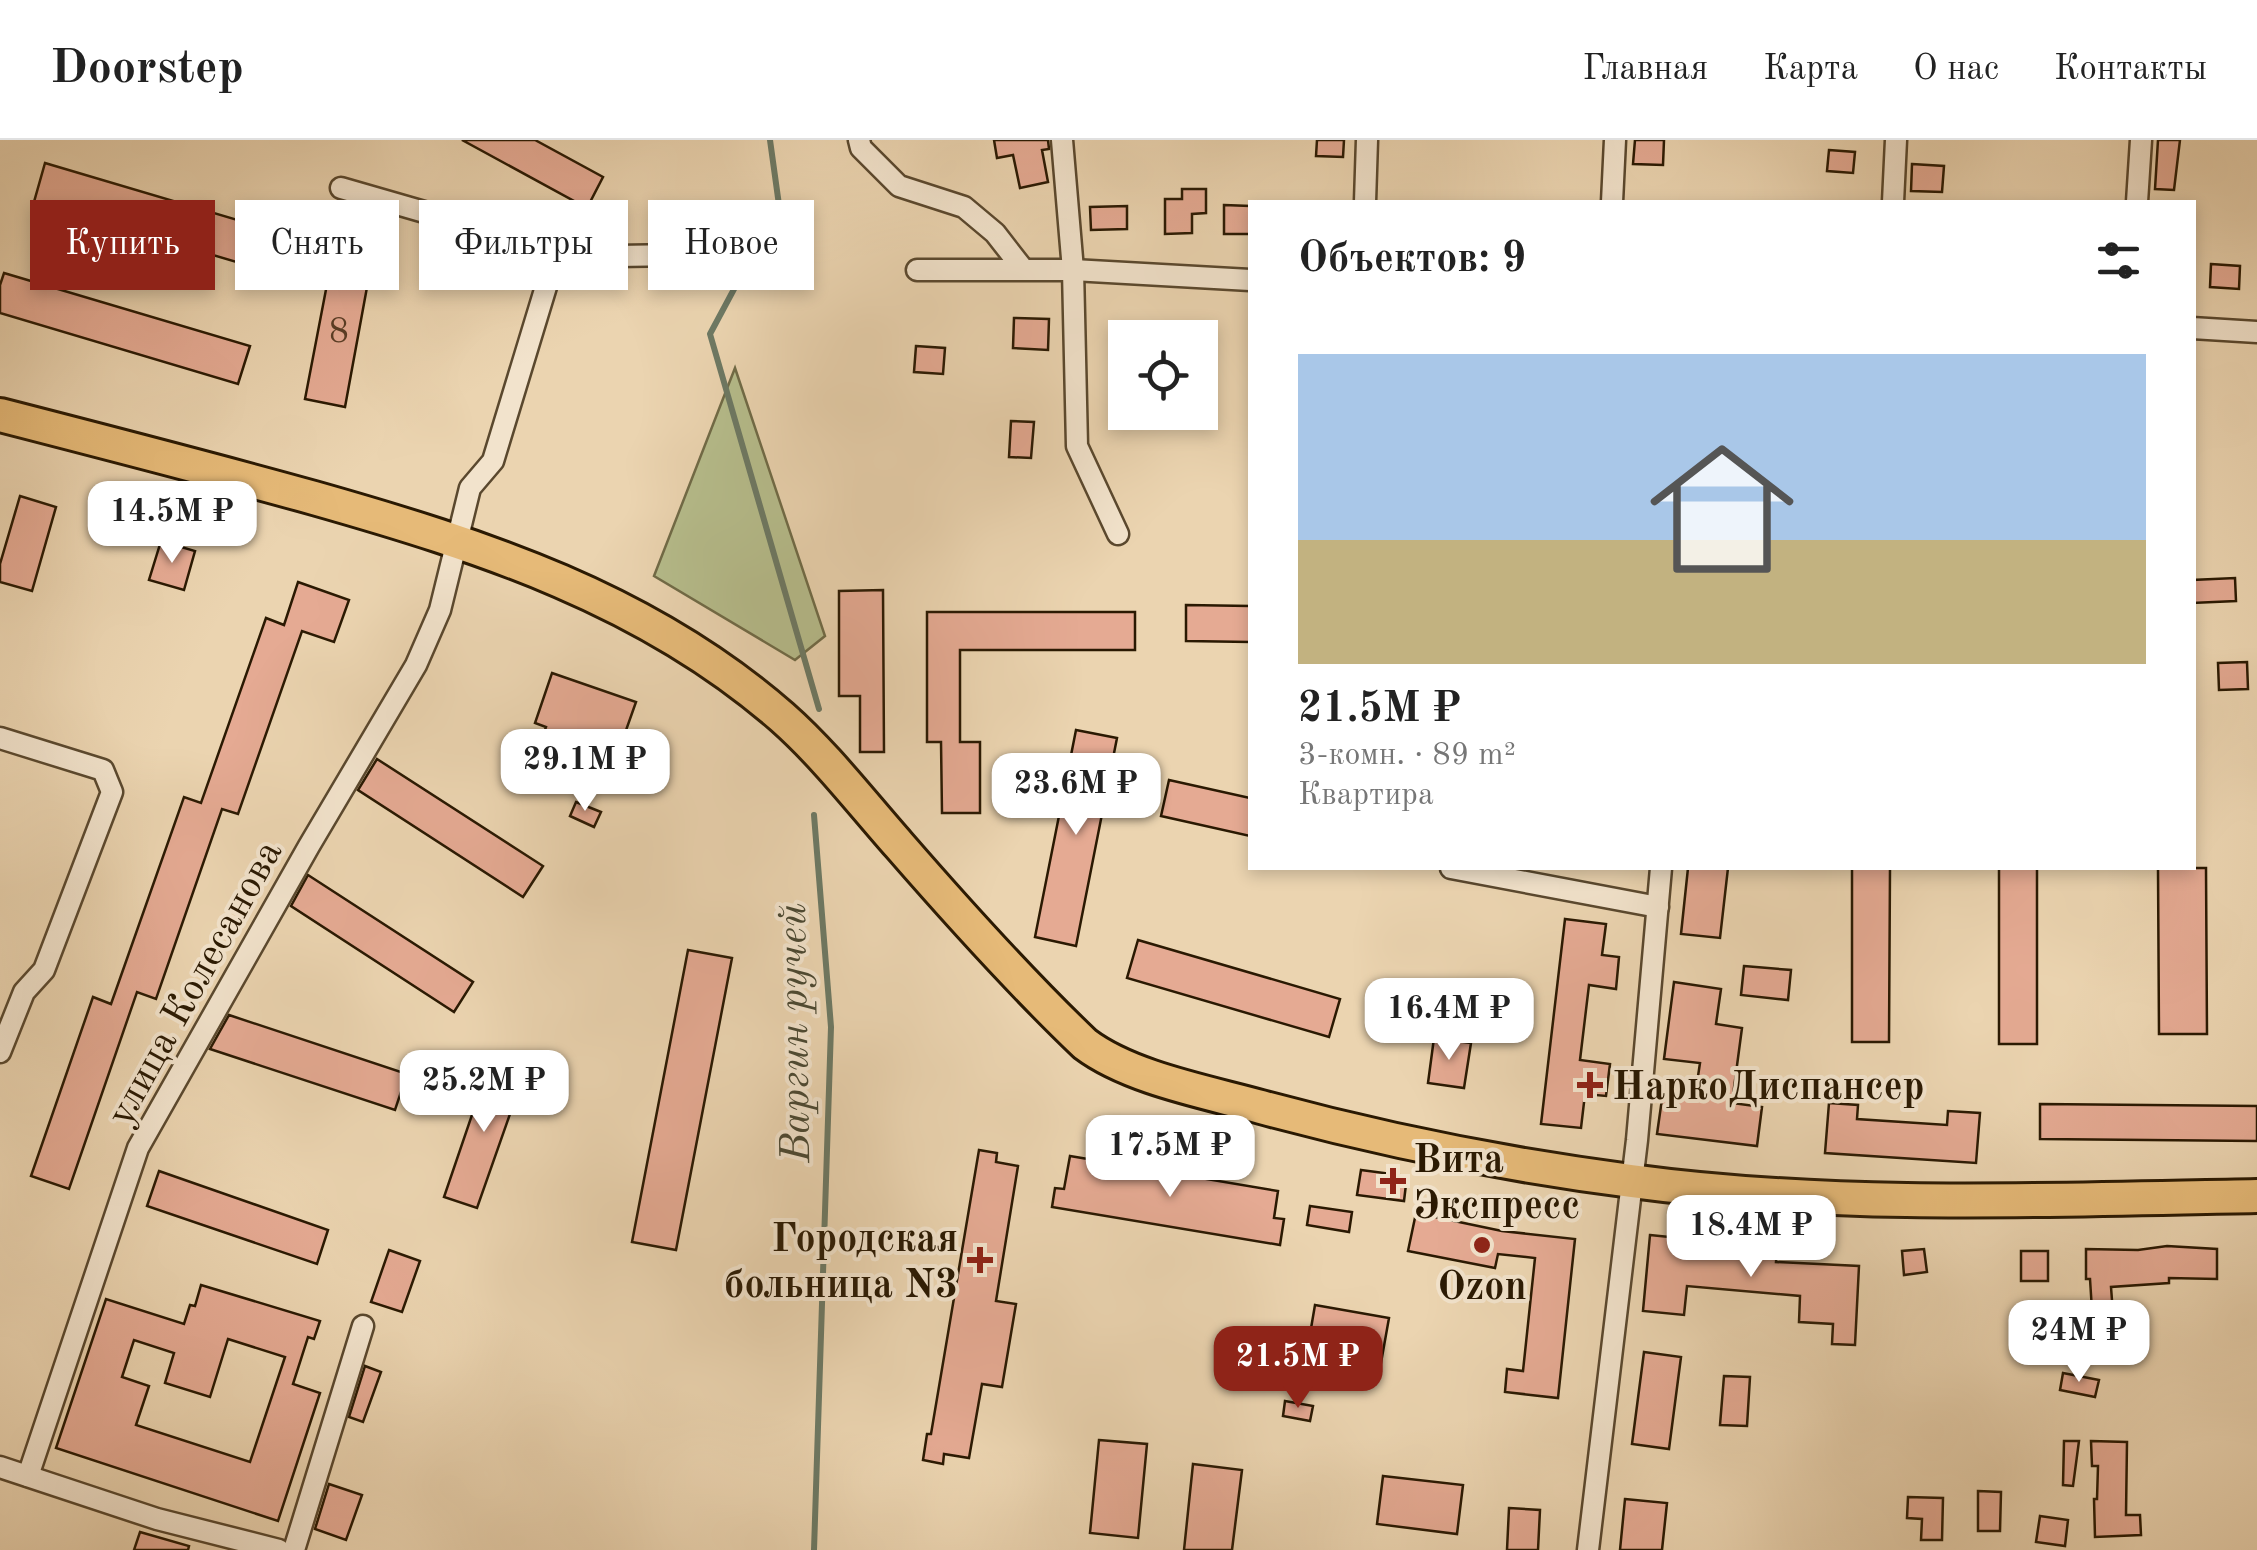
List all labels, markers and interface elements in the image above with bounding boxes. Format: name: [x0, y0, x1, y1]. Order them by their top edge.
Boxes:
text: Doorstep: [50, 45, 244, 93]
text: Главная: [1582, 52, 1708, 87]
text: Карта: [1763, 52, 1858, 87]
text: О нас: [1913, 52, 1999, 87]
text: Контакты: [2054, 52, 2207, 87]
chip: Купить: [30, 200, 215, 290]
chip: Снять: [235, 200, 399, 290]
chip: Фильтры: [419, 200, 628, 290]
chip: Новое: [648, 200, 814, 290]
icon: filters: [2091, 233, 2146, 288]
text: Объектов: 9: [1298, 239, 1526, 281]
house number: 8: [329, 315, 349, 350]
map controls: [1108, 320, 1218, 430]
button: locate: [1108, 320, 1218, 430]
icon: home: [1632, 419, 1812, 599]
pin: 14.5M ₽: [80, 481, 264, 566]
text: 14.5M ₽: [110, 497, 234, 529]
text: 21.5M ₽: [1298, 689, 1461, 731]
pin: 29.1M ₽: [493, 729, 677, 814]
text: 3-комн. · 89 m²: [1298, 740, 1516, 772]
text: 29.1M ₽: [523, 745, 647, 777]
pin: 23.6M ₽: [984, 753, 1168, 838]
text: 23.6M ₽: [1014, 769, 1138, 801]
text: Квартира: [1298, 780, 1434, 812]
street label: улица Колесанова: [102, 835, 291, 1133]
water label: Варгин ручей: [773, 903, 819, 1164]
pin: 16.4M ₽: [1357, 978, 1541, 1063]
text: 16.4M ₽: [1387, 994, 1511, 1026]
pin: 25.2M ₽: [392, 1050, 576, 1135]
text: 25.2M ₽: [422, 1066, 546, 1098]
place label: НаркоДиспансер: [1612, 1069, 1924, 1109]
marker: НаркоДиспансер: [1577, 1072, 1603, 1098]
pin: 17.5M ₽: [1078, 1115, 1262, 1200]
text: 17.5M ₽: [1108, 1131, 1232, 1163]
place label: Вита Экспресс: [1413, 1142, 1580, 1228]
marker: Вита Экспресс: [1382, 1170, 1404, 1192]
pin: 18.4M ₽: [1659, 1195, 1843, 1280]
text: 18.4M ₽: [1689, 1211, 1813, 1243]
place label: Городская больница N3: [724, 1221, 958, 1307]
marker: Ozon: [1471, 1234, 1493, 1256]
marker: Городская больница N3: [967, 1247, 993, 1273]
place label: Ozon: [1437, 1269, 1527, 1309]
pin: 24M ₽: [2009, 1300, 2149, 1385]
text: 24M ₽: [2030, 1316, 2128, 1348]
pin: 21.5M ₽: [1206, 1326, 1390, 1411]
text: 21.5M ₽: [1236, 1342, 1360, 1374]

